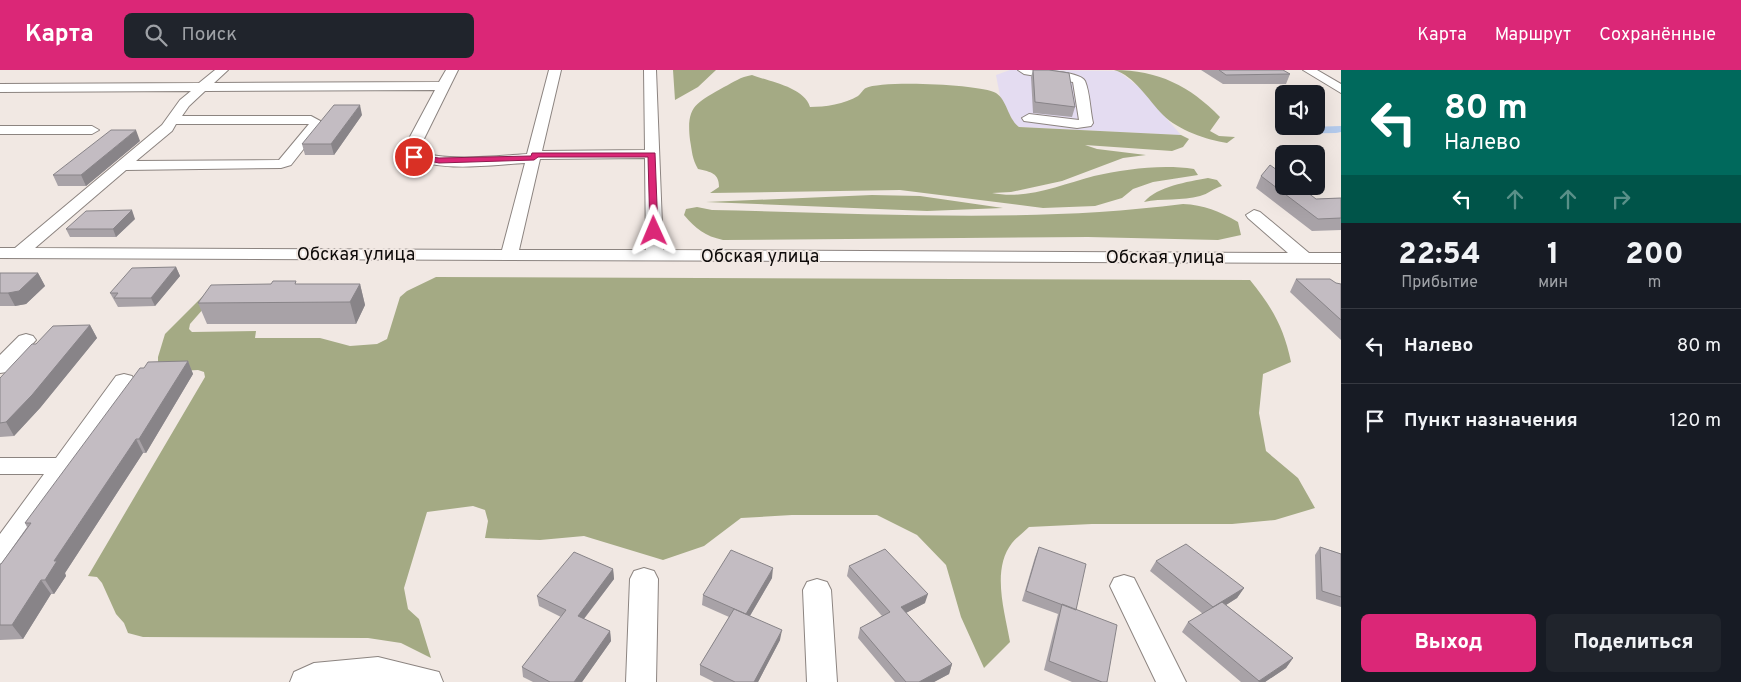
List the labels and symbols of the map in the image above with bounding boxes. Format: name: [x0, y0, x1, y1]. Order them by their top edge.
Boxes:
pin: [393, 136, 435, 178]
position arrow: [627, 204, 679, 256]
street label: Обская улица: [297, 244, 415, 267]
street label: Обская улица: [701, 246, 819, 269]
street label: Обская улица: [1106, 247, 1224, 270]

